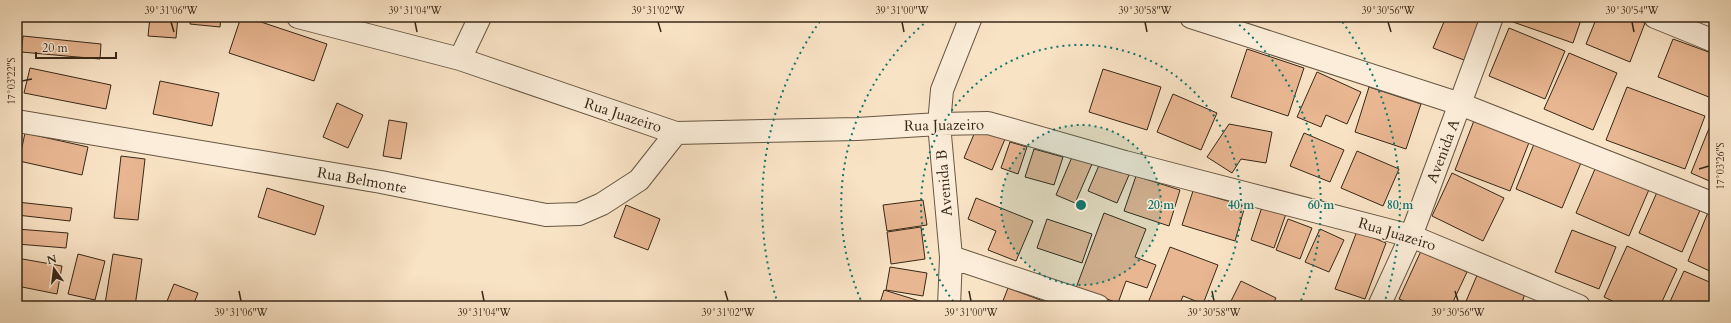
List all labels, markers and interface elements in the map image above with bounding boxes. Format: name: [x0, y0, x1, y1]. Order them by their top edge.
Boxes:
text: 39°31'06"W: [144, 4, 199, 18]
text: 39°31'04"W: [388, 4, 443, 18]
text: 39°31'02"W: [631, 4, 686, 18]
text: 39°31'00"W: [875, 4, 930, 18]
text: 39°30'58"W: [1118, 4, 1173, 18]
text: 39°30'56"W: [1361, 4, 1416, 18]
text: 39°30'54"W: [1605, 4, 1660, 18]
scale bar: [36, 34, 116, 60]
text: 20 m: [42, 40, 69, 56]
text: 17°03'22"S: [5, 57, 19, 105]
street label: Rua Juazeiro: [582, 93, 664, 137]
street label: Rua Juazeiro: [904, 114, 984, 136]
street label: Avenida A: [1422, 116, 1464, 186]
text: 17°03'26"S: [1714, 142, 1728, 190]
street label: Avenida B: [931, 149, 957, 217]
street label: Rua Belmonte: [316, 162, 409, 198]
text: 20 m: [1148, 197, 1175, 213]
text: 40 m: [1228, 197, 1255, 213]
text: 60 m: [1308, 197, 1335, 213]
text: 80 m: [1387, 197, 1414, 213]
centre of rings: [1074, 198, 1088, 212]
street label: Rua Juazeiro: [1356, 213, 1438, 255]
north arrow: [34, 249, 74, 289]
text: N: [45, 251, 59, 268]
text: 39°31'06"W: [214, 306, 269, 320]
text: 39°31'04"W: [457, 306, 512, 320]
text: 39°31'02"W: [701, 306, 756, 320]
text: 39°31'00"W: [944, 306, 999, 320]
text: 39°30'58"W: [1187, 306, 1242, 320]
text: 39°30'56"W: [1431, 306, 1486, 320]

